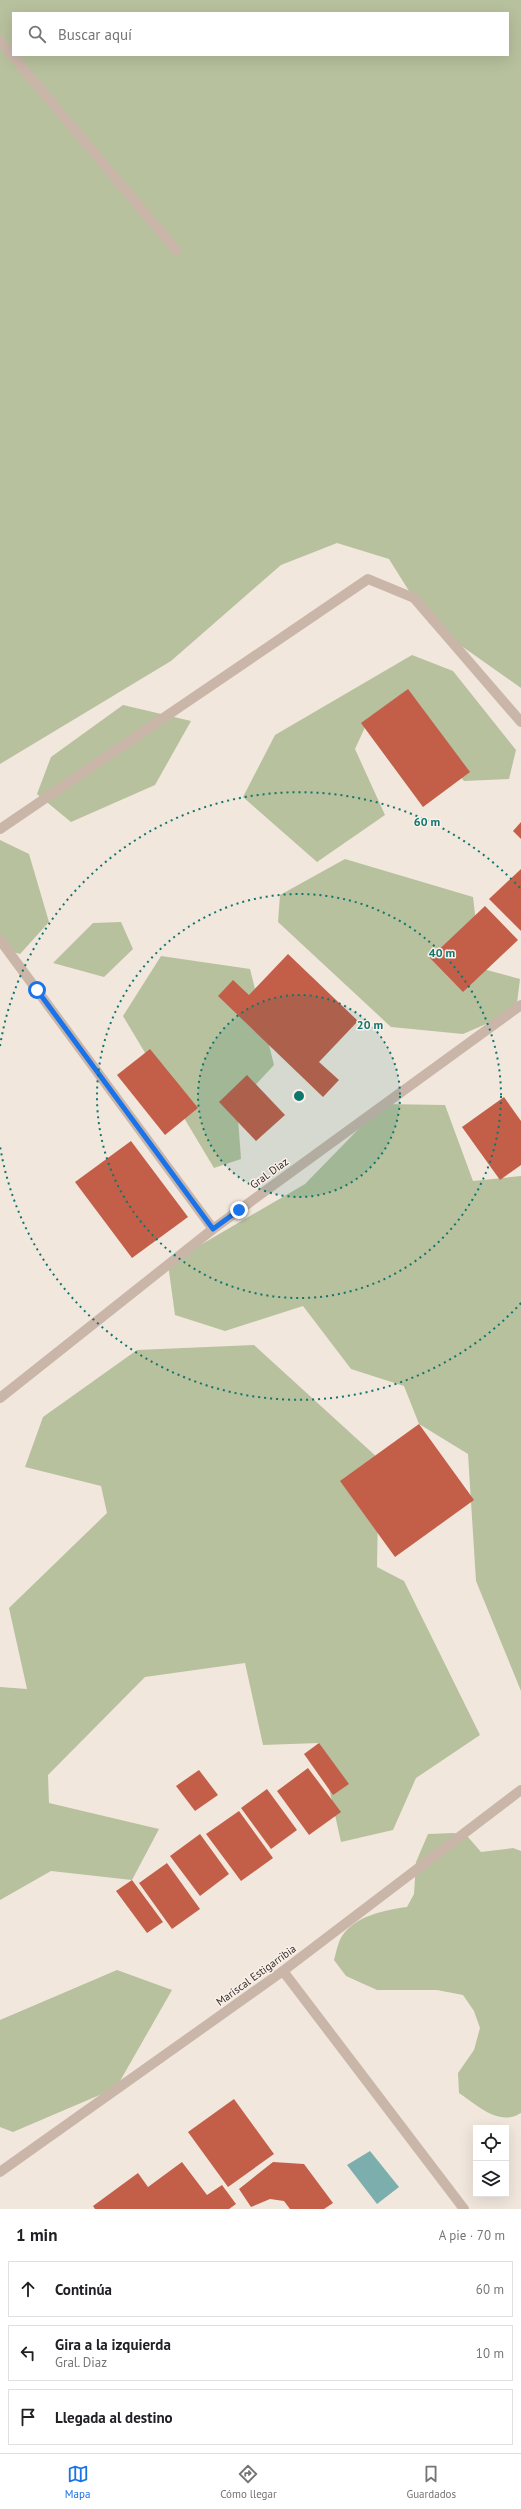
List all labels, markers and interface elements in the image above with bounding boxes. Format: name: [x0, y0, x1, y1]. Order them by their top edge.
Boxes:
search box: [12, 12, 509, 56]
icon: search: [26, 23, 48, 45]
text: Buscar aquí: [58, 25, 132, 44]
text: 60 m: [414, 814, 440, 829]
text: 40 m: [429, 945, 455, 960]
route start: [28, 981, 46, 999]
text: 20 m: [357, 1017, 383, 1032]
centre of rings: [292, 1089, 306, 1103]
street label: Gral. Diaz: [247, 1154, 291, 1192]
route end: [230, 1201, 248, 1219]
street label: Mariscal Estigarribia: [213, 1941, 299, 2009]
map controls: [473, 2125, 509, 2197]
button: locate: [473, 2125, 509, 2161]
button: layers: [473, 2161, 509, 2197]
text: 1 min: [16, 2224, 57, 2246]
text: A pie · 70 m: [439, 2227, 505, 2244]
icon: ahead: [17, 2278, 39, 2300]
text: Continúa: [55, 2280, 112, 2299]
text: 60 m: [476, 2281, 504, 2298]
text: Gira a la izquierda: [55, 2335, 171, 2354]
icon: left: [17, 2342, 39, 2364]
text: 10 m: [476, 2345, 504, 2362]
text: Gral. Diaz: [55, 2354, 107, 2371]
icon: arrive: [17, 2406, 39, 2428]
text: Llegada al destino: [55, 2408, 173, 2427]
tab: Mapa: [65, 2463, 90, 2501]
tab: Cómo llegar: [220, 2463, 277, 2501]
tab: Guardados: [406, 2463, 456, 2501]

